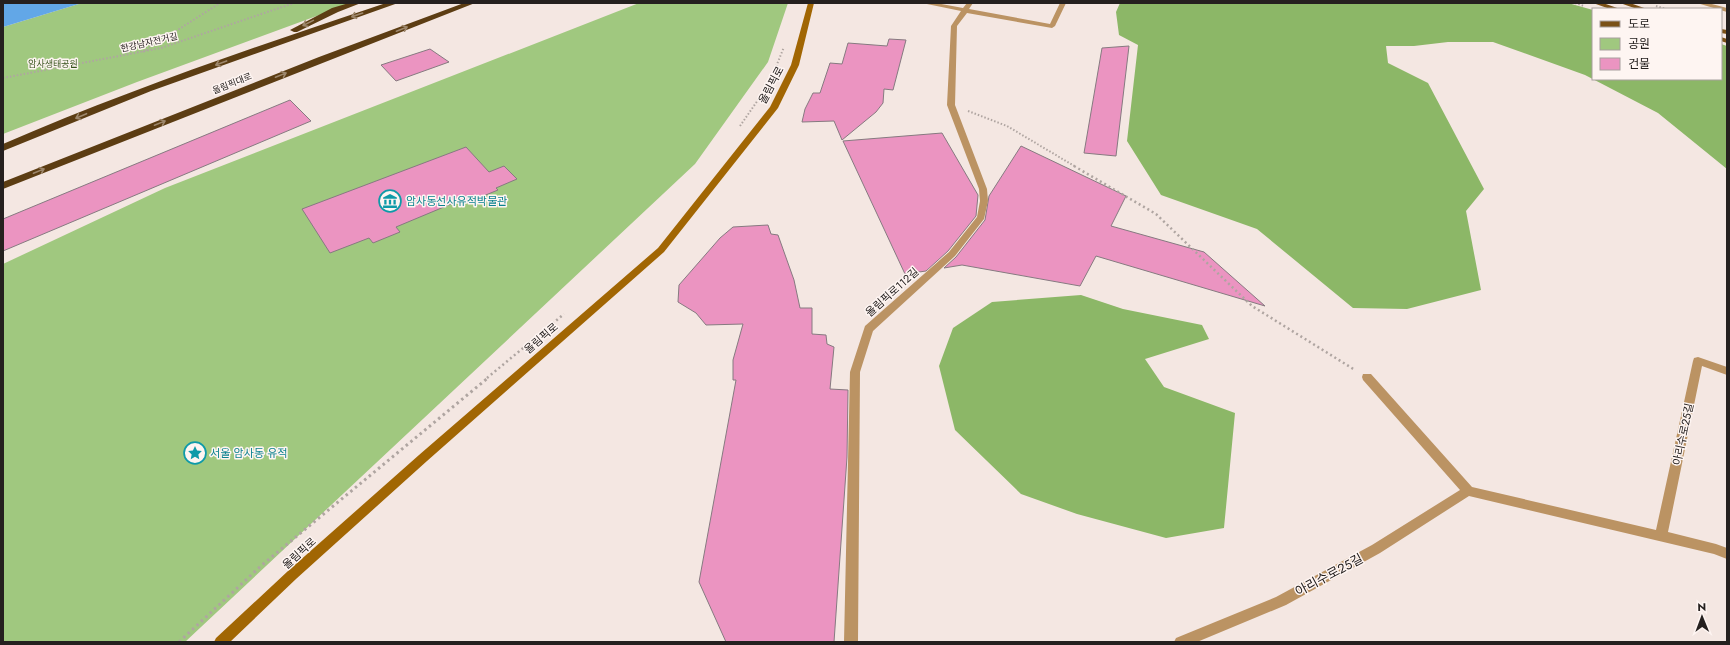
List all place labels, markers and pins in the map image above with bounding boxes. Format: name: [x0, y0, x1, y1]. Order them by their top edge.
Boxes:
museum icon: 암사동선사유적박물관: [377, 188, 403, 214]
place label: 암사동선사유적박물관: [406, 193, 507, 209]
place icon: 서울 암사동 유적: [182, 440, 208, 466]
place label: 서울 암사동 유적: [210, 445, 287, 461]

